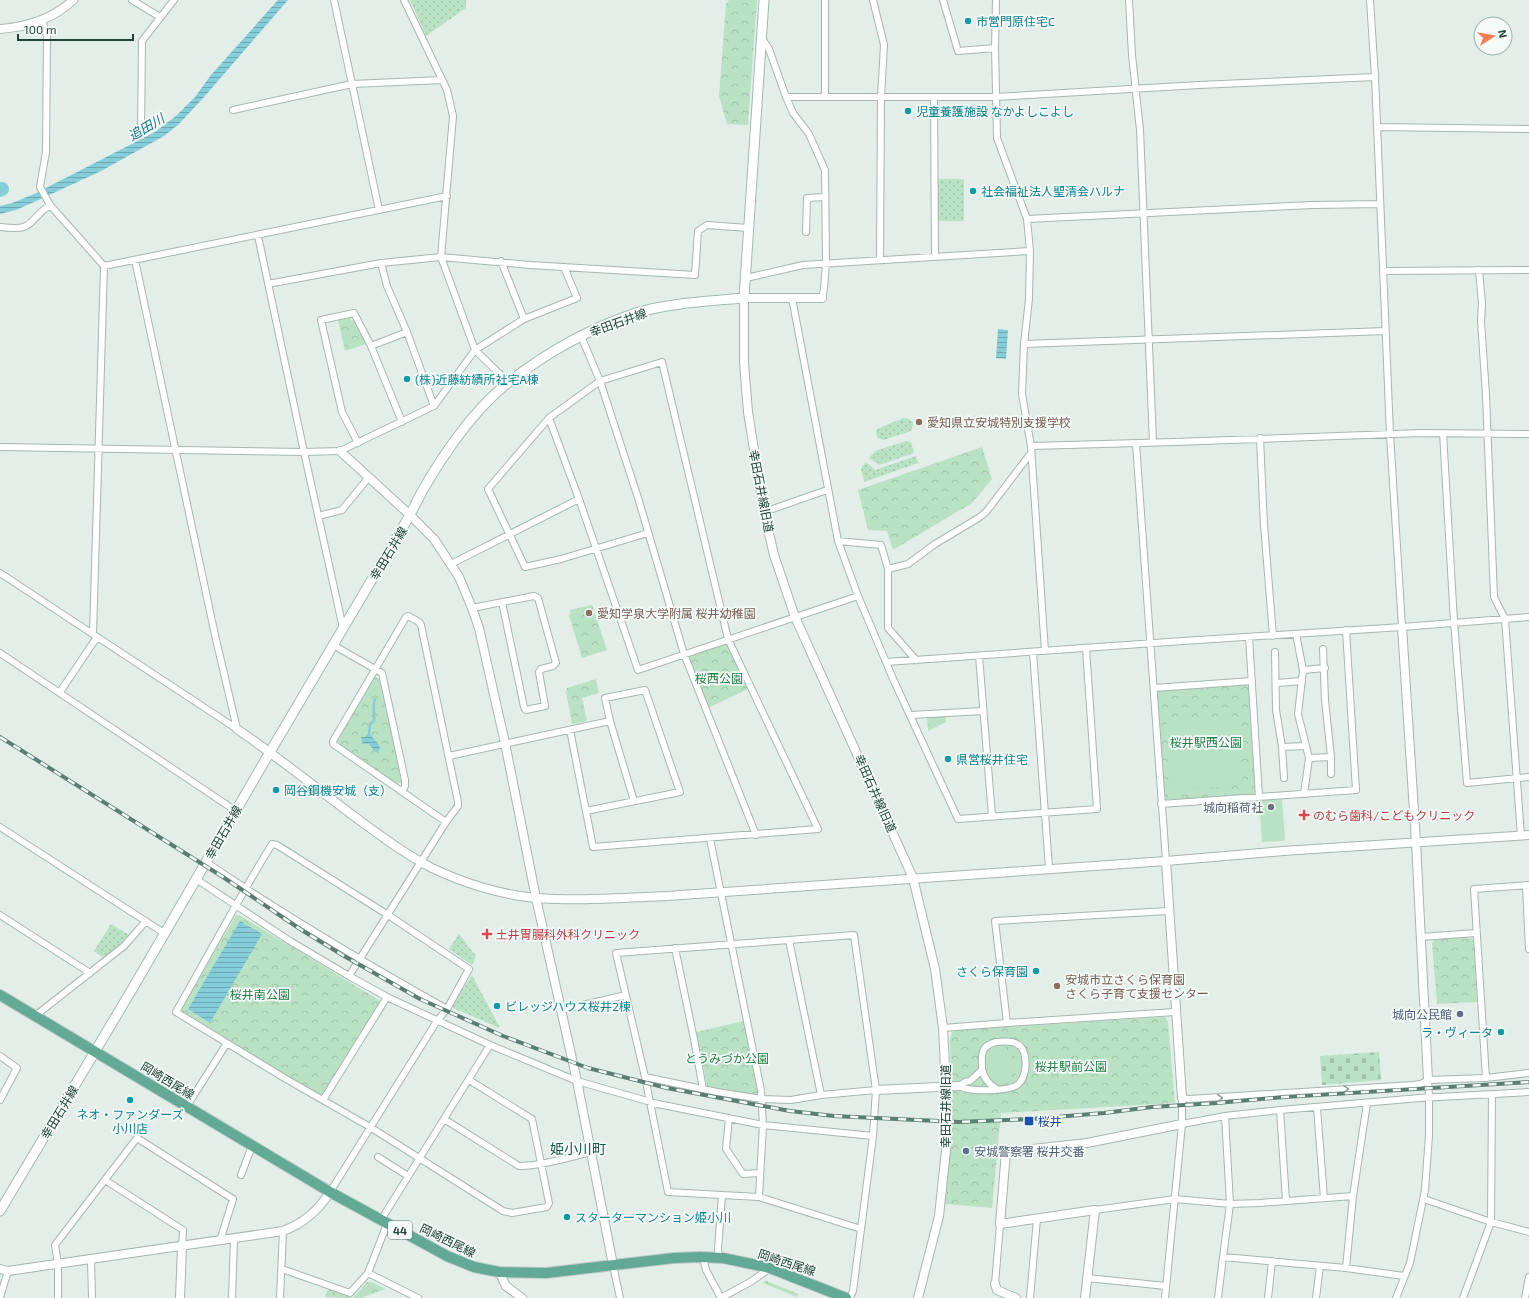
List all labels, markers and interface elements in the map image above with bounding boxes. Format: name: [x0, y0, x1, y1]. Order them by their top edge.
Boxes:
place label: 市営門原住宅C: [976, 14, 1055, 28]
scale bar: [18, 16, 133, 42]
marker: 市営門原住宅C: [963, 16, 973, 26]
north arrow: [1473, 16, 1513, 56]
text: 100 m: [24, 22, 56, 36]
text: N: [1496, 29, 1510, 39]
place label: 児童養護施設 なかよしこよし: [916, 104, 1074, 118]
marker: 児童養護施設 なかよしこよし: [903, 106, 913, 116]
water label: 追田川: [125, 109, 169, 144]
place label: 社会福祉法人聖清会ハルナ: [981, 184, 1125, 198]
marker: 社会福祉法人聖清会ハルナ: [968, 186, 978, 196]
street label: 幸田石井線: [587, 305, 649, 339]
place label: (株)近藤紡績所社宅A棟: [415, 372, 539, 386]
marker: (株)近藤紡績所社宅A棟: [402, 374, 412, 384]
place label: 愛知県立安城特別支援学校: [927, 415, 1071, 429]
marker: 愛知県立安城特別支援学校: [914, 417, 924, 427]
street label: 幸田石井線旧道: [747, 448, 777, 534]
street label: 幸田石井線: [367, 524, 409, 582]
place label: 愛知学泉大学附属 桜井幼稚園: [597, 606, 756, 620]
marker: 愛知学泉大学附属 桜井幼稚園: [584, 608, 594, 618]
park label: 桜西公園: [695, 671, 743, 685]
park label: 桜井駅西公園: [1170, 735, 1242, 749]
street label: 幸田石井線旧道: [853, 752, 899, 834]
place label: 県営桜井住宅: [956, 752, 1028, 766]
marker: 県営桜井住宅: [943, 754, 953, 764]
place label: 岡谷鋼機安城（支）: [284, 783, 392, 797]
marker: 岡谷鋼機安城（支）: [271, 785, 281, 795]
place label: 城向稲荷社: [1203, 800, 1263, 814]
marker: 城向稲荷社: [1266, 802, 1276, 812]
street label: 幸田石井線: [202, 803, 244, 861]
place label: のむら歯科/こどもクリニック: [1313, 808, 1475, 822]
marker: のむら歯科/こどもクリニック: [1298, 809, 1310, 821]
place label: 土井胃腸科外科クリニック: [496, 927, 640, 941]
marker: 土井胃腸科外科クリニック: [481, 928, 493, 940]
place label: さくら保育園: [956, 964, 1028, 978]
marker: さくら保育園: [1031, 966, 1041, 976]
place label: 安城市立さくら保育園 さくら子育て支援センター: [1065, 972, 1209, 1000]
marker: 安城市立さくら保育園 さくら子育て支援センター: [1052, 981, 1062, 991]
park label: 桜井南公園: [230, 987, 290, 1001]
place label: ビレッジハウス桜井2棟: [505, 999, 631, 1013]
marker: ビレッジハウス桜井2棟: [492, 1001, 502, 1011]
place label: 城向公民館: [1392, 1007, 1452, 1021]
marker: 城向公民館: [1455, 1009, 1465, 1019]
place label: ラ・ヴィータ: [1421, 1025, 1493, 1039]
marker: ラ・ヴィータ: [1496, 1027, 1506, 1037]
park label: とうみづか公園: [685, 1051, 769, 1065]
street label: 岡崎西尾線: [139, 1059, 197, 1101]
park label: 桜井駅前公園: [1035, 1059, 1107, 1073]
street label: 幸田石井線旧道: [938, 1064, 952, 1148]
street label: 幸田石井線: [38, 1083, 80, 1141]
one-way arrow: [1343, 1085, 1349, 1094]
one-way arrow: [1217, 1093, 1223, 1102]
marker: ネオ・ファンダーズ 小川店: [125, 1095, 135, 1105]
place label: ネオ・ファンダーズ 小川店: [76, 1107, 184, 1135]
place label: 桜井: [1038, 1114, 1062, 1128]
marker: 桜井: [1023, 1115, 1035, 1127]
district label: 姫小川町: [550, 1140, 606, 1157]
place label: 安城警察署 桜井交番: [974, 1144, 1085, 1158]
marker: 安城警察署 桜井交番: [961, 1146, 971, 1156]
place label: スターターマンション姫小川: [575, 1210, 731, 1224]
marker: スターターマンション姫小川: [562, 1212, 572, 1222]
road number: 44: [388, 1221, 412, 1239]
street label: 岡崎西尾線: [418, 1221, 478, 1259]
street label: 岡崎西尾線: [756, 1246, 818, 1278]

